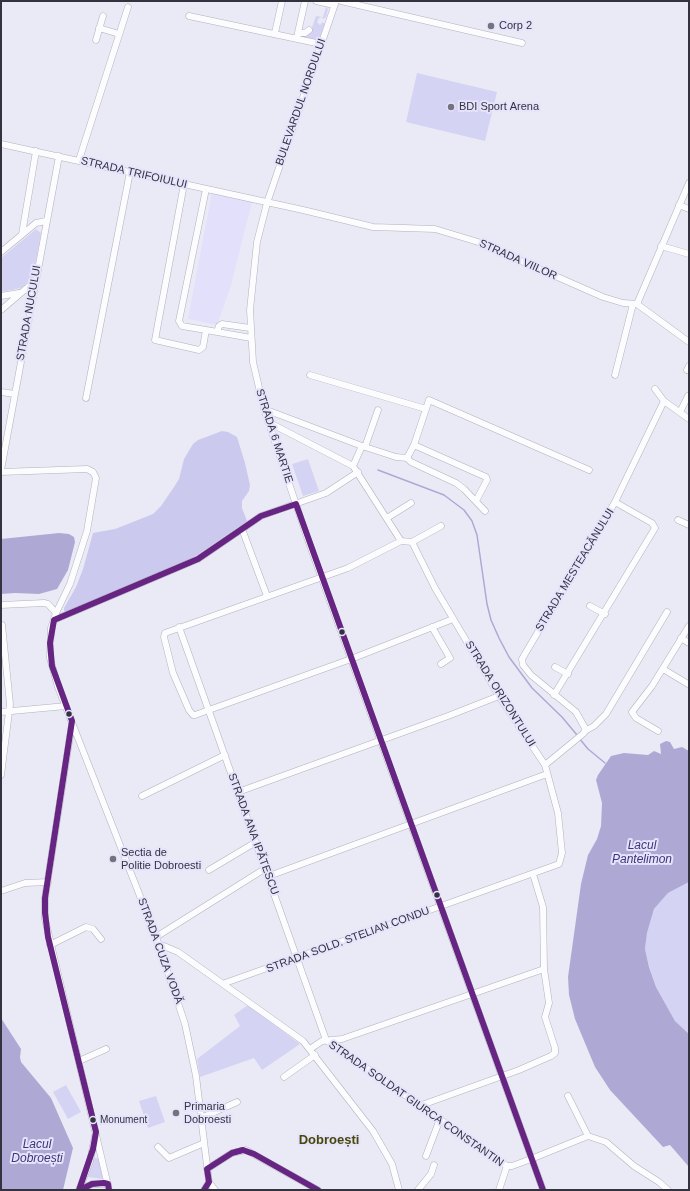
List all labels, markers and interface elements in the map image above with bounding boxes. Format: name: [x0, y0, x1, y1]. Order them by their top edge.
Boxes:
place label: Corp 2: [499, 19, 532, 33]
marker: Corp 2: [486, 21, 496, 31]
street label: BULEVARDUL NORDULUI: [273, 37, 329, 167]
place label: BDI Sport Arena: [459, 100, 539, 114]
marker: BDI Sport Arena: [446, 102, 456, 112]
street label: STRADA TRIFOIULUI: [80, 154, 188, 192]
street label: STRADA VIILOR: [477, 237, 559, 283]
street label: STRADA NUCULUI: [14, 264, 44, 362]
street label: STRADA 6 MARTIE: [253, 387, 295, 485]
street label: STRADA MESTEACĂNULUI: [533, 506, 617, 634]
unlabelled marker: [337, 627, 347, 637]
street label: STRADA ORIZONTULUI: [462, 639, 538, 749]
unlabelled marker: [64, 709, 74, 719]
street label: STRADA ANA IPĂTESCU: [225, 771, 281, 897]
water label: Lacul Pantelimon: [612, 839, 672, 867]
place label: Sectia de Politie Dobroesti: [121, 846, 201, 872]
marker: Sectia de Politie Dobroesti: [108, 854, 118, 864]
unlabelled marker: [432, 890, 442, 900]
street label: STRADA CUZA VODĂ: [135, 896, 185, 1006]
street label: STRADA SOLD. STELIAN CONDU: [264, 904, 432, 976]
street label: STRADA SOLDAT GIURCA CONSTANTIN: [326, 1038, 506, 1170]
place label: Primaria Dobroesti: [184, 1100, 231, 1126]
marker: Primaria Dobroesti: [171, 1108, 181, 1118]
place label: Monument: [100, 1114, 147, 1126]
marker: Monument: [88, 1115, 98, 1125]
district label: Dobroești: [299, 1132, 359, 1148]
water label: Lacul Dobroești: [11, 1138, 63, 1166]

